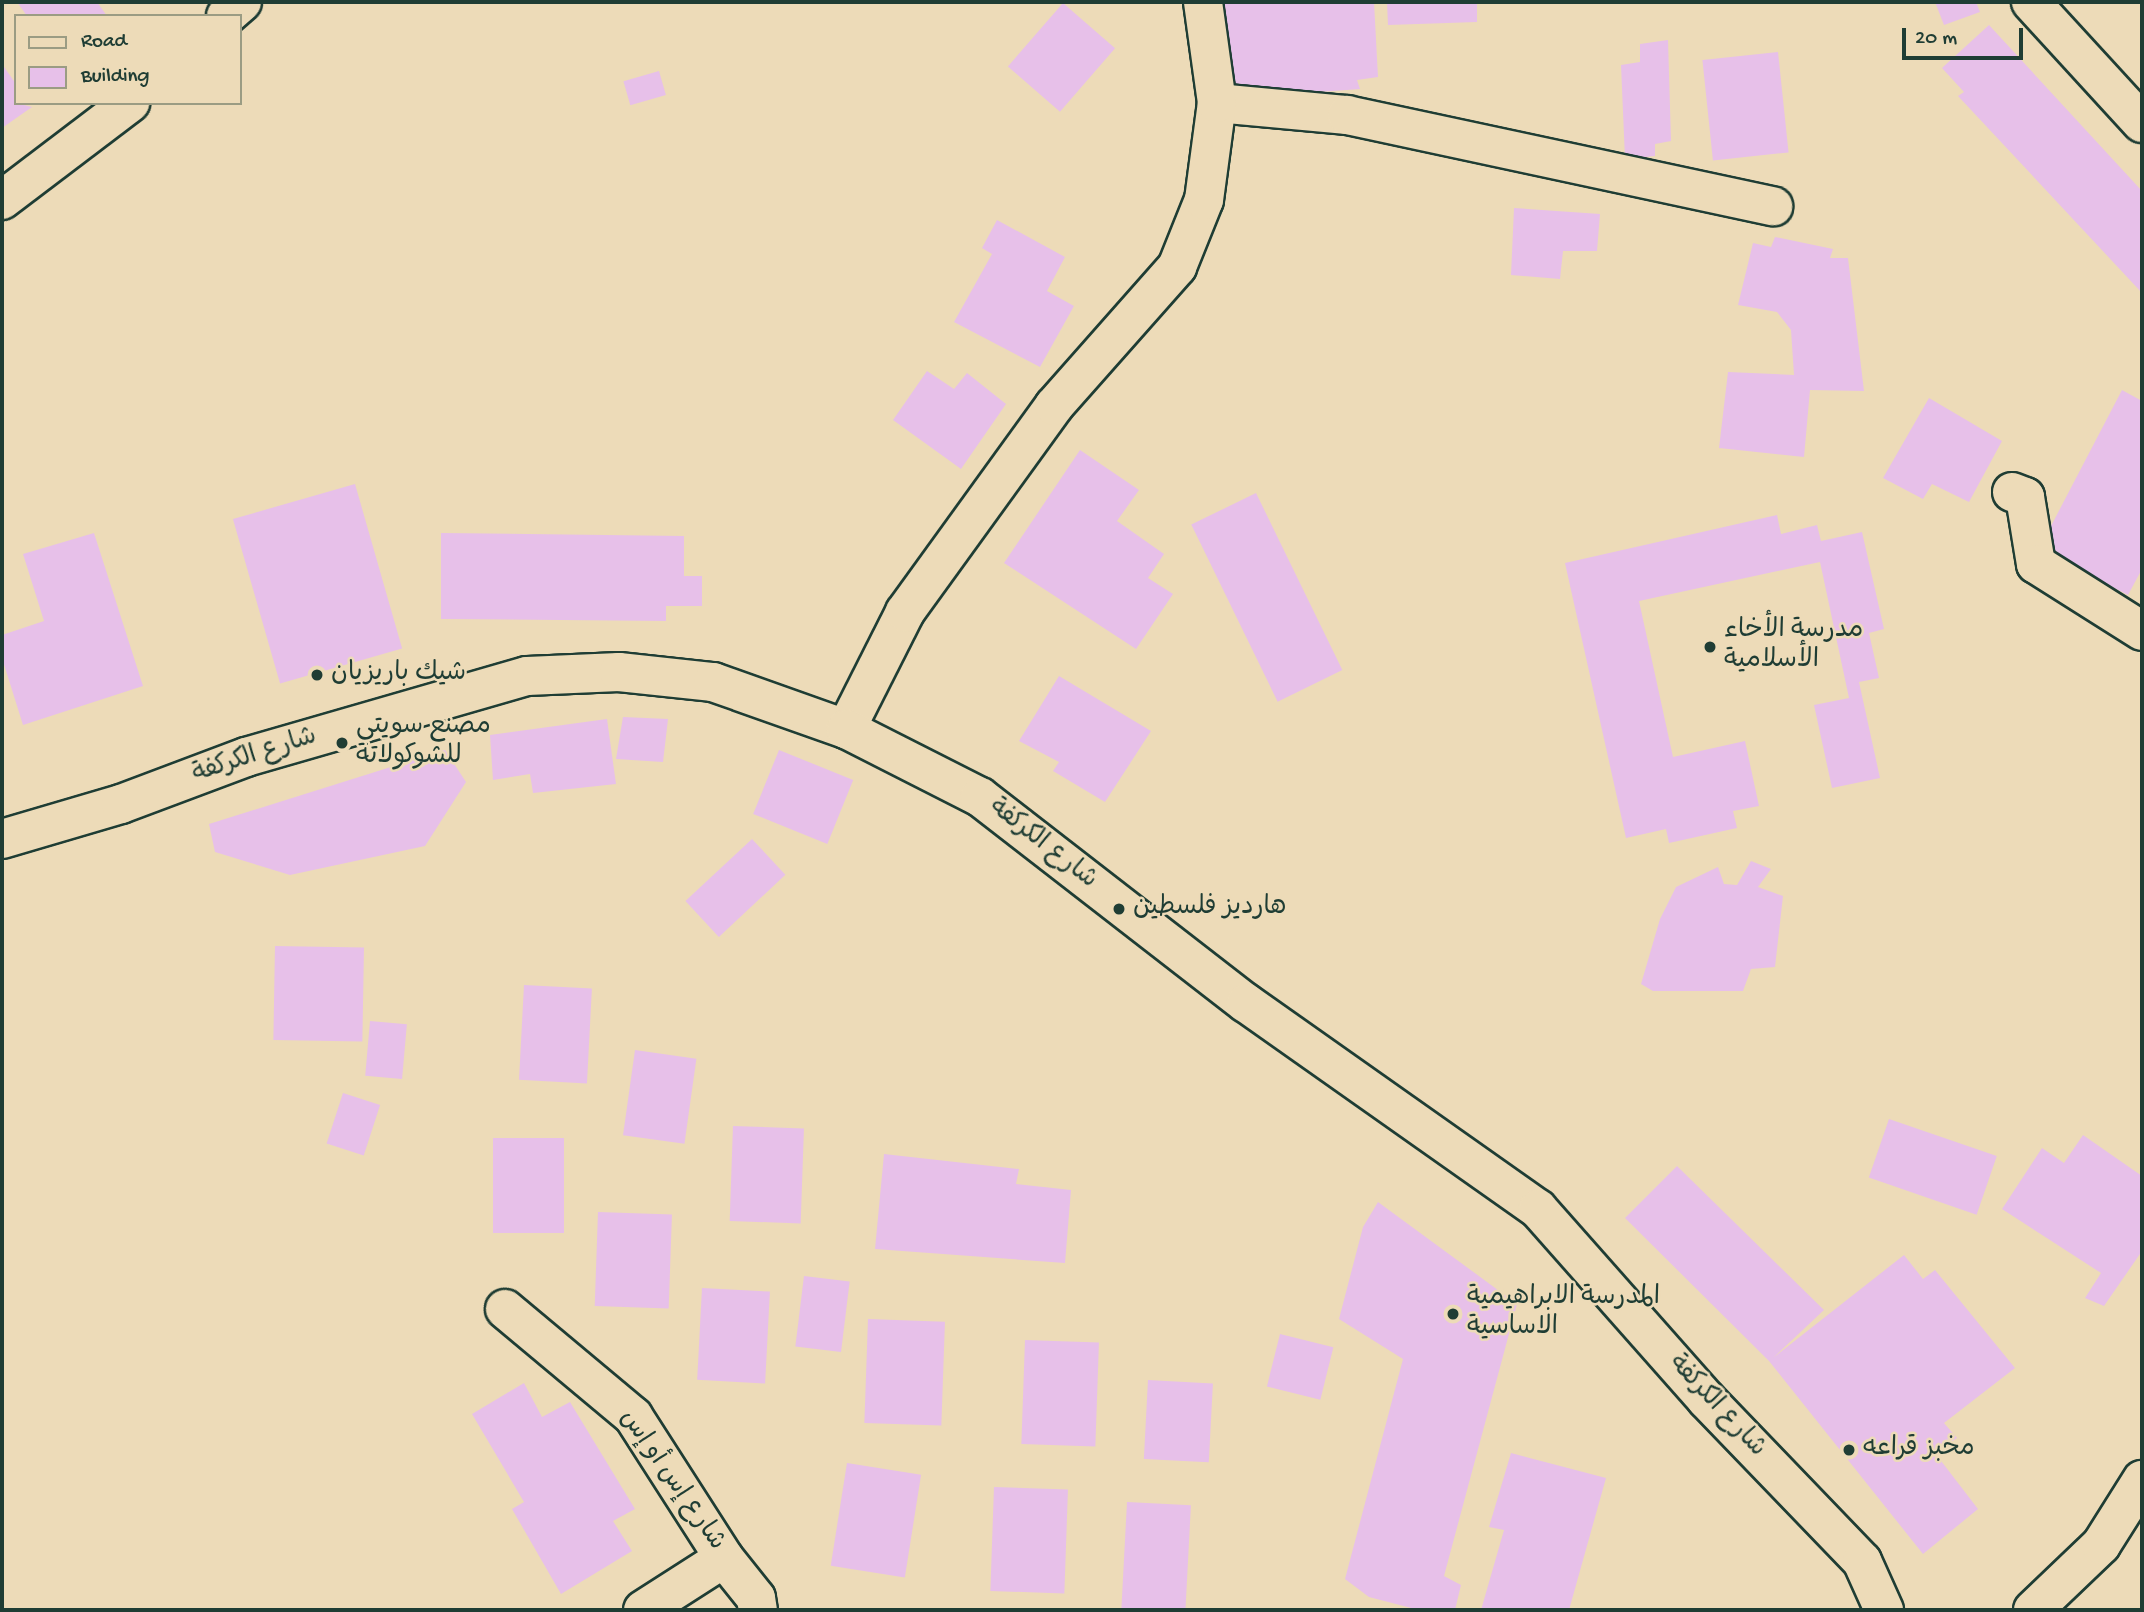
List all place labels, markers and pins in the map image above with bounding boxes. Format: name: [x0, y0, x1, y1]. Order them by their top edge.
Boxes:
place label: مدرسة الأخاء الأسلامية: [1724, 616, 1863, 678]
marker: مدرسة الأخاء الأسلامية: [1702, 639, 1718, 655]
place label: شيك باريزيان: [331, 659, 466, 691]
marker: شيك باريزيان: [309, 667, 325, 683]
place label: مصنع سويتي للشوكولاتة: [356, 712, 491, 774]
marker: مصنع سويتي للشوكولاتة: [334, 735, 350, 751]
place label: هارديز فلسطين: [1133, 893, 1286, 925]
marker: هارديز فلسطين: [1111, 901, 1127, 917]
place label: المدرسة الابراهيمية الاساسية: [1467, 1283, 1660, 1344]
marker: المدرسة الابراهيمية الاساسية: [1445, 1306, 1461, 1322]
place label: مخبز قراعه: [1863, 1434, 1975, 1466]
marker: مخبز قراعه: [1841, 1442, 1857, 1458]

